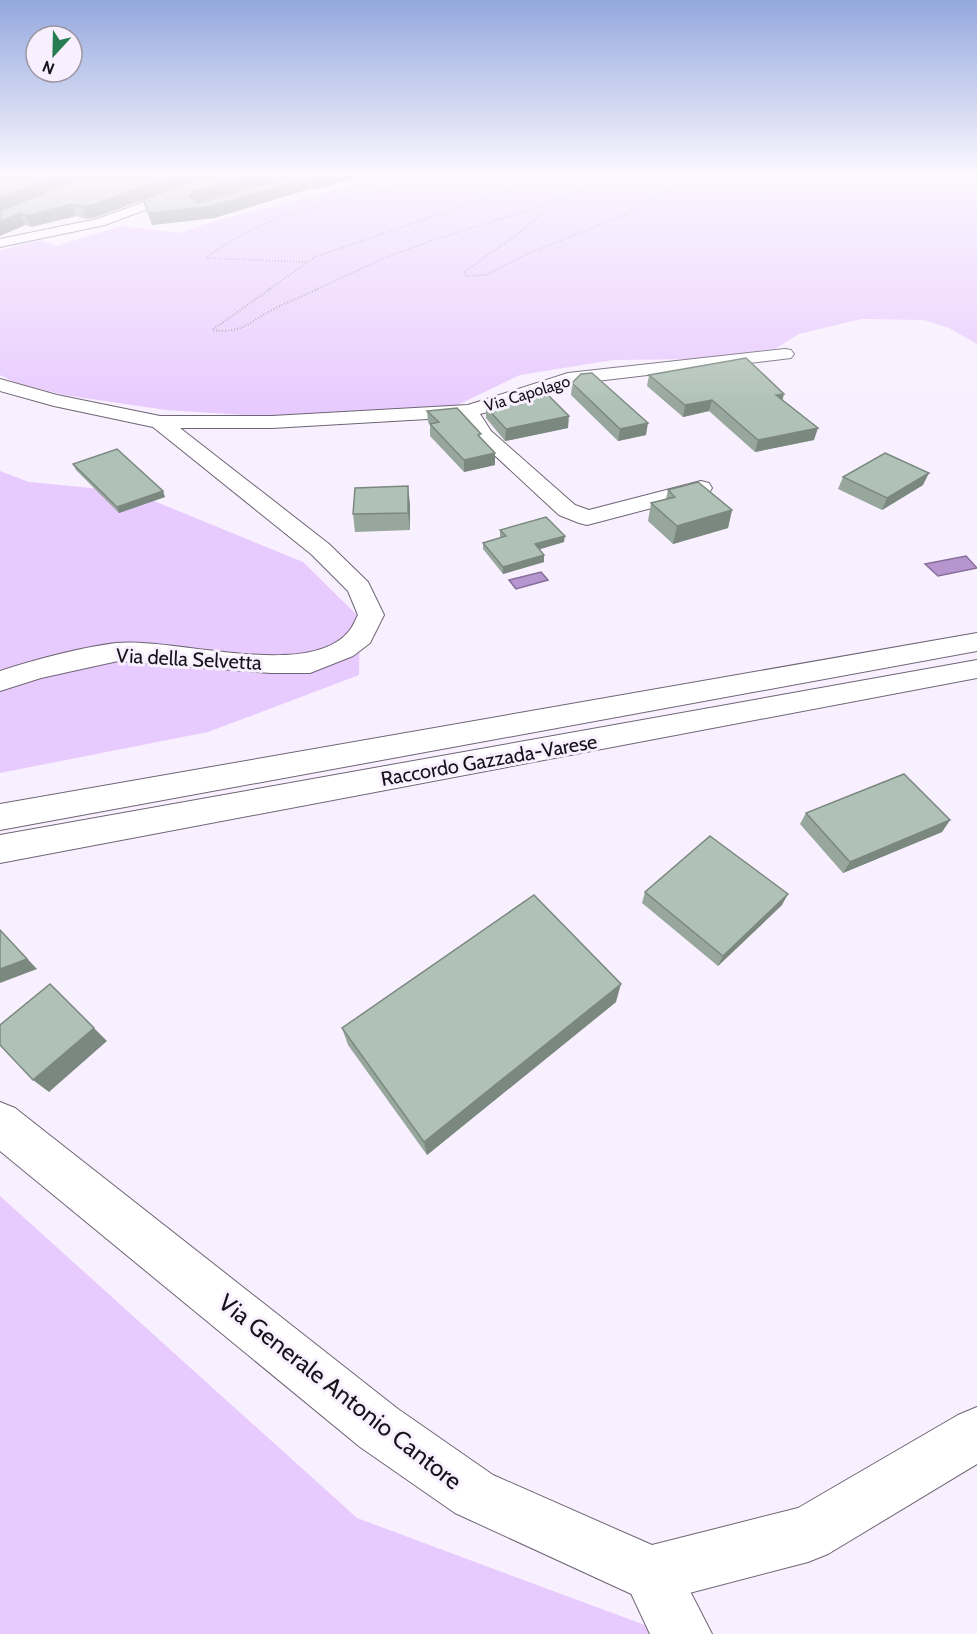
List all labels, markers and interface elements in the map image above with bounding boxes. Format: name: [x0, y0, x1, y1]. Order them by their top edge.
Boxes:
north arrow: [24, 24, 84, 84]
text: N: [40, 57, 57, 78]
street label: Via Capolago: [482, 371, 572, 416]
street label: Via della Selvetta: [116, 643, 263, 675]
street label: Raccordo Gazzada-Varese: [379, 729, 599, 791]
street label: Via Generale Antonio Cantore: [213, 1288, 468, 1496]

